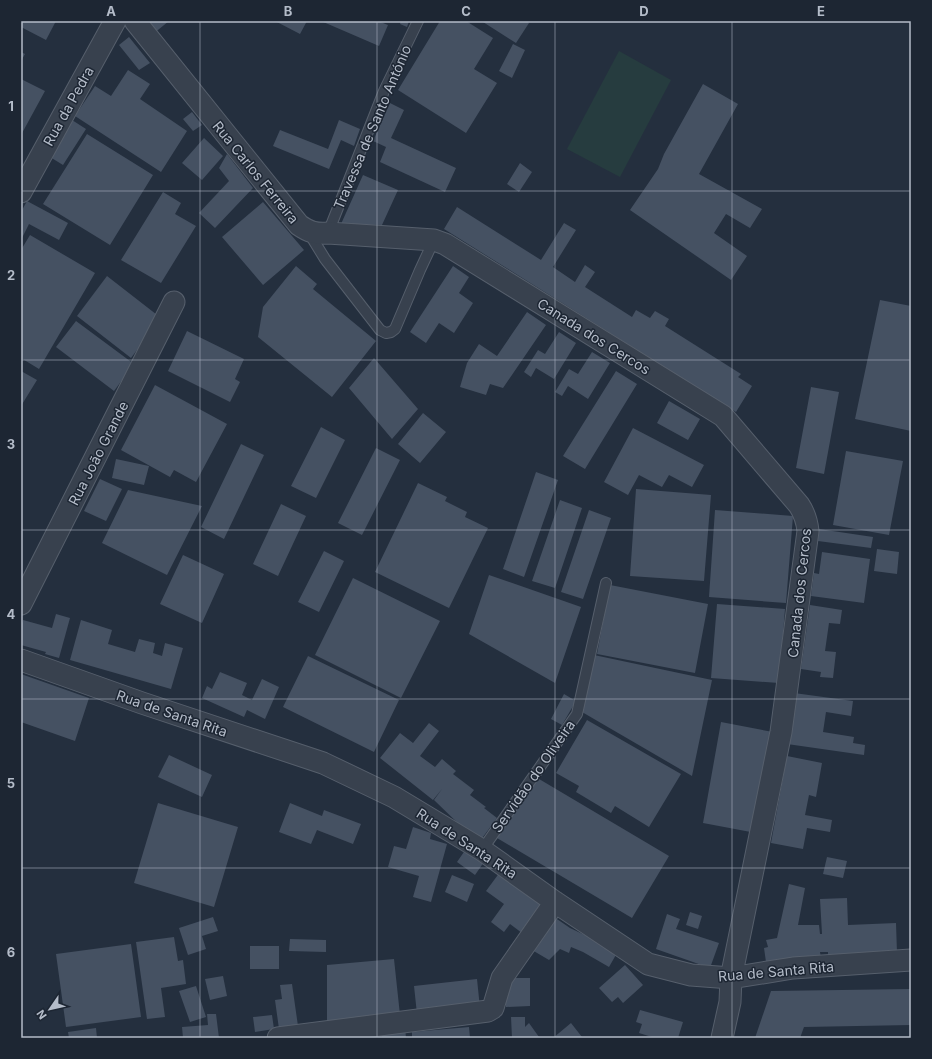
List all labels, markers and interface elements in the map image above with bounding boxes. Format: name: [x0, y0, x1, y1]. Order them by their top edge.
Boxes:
text: A: [106, 3, 116, 19]
text: B: [284, 3, 293, 19]
text: C: [461, 3, 471, 19]
text: D: [639, 3, 649, 19]
text: E: [817, 3, 825, 19]
street label: Travessa de Santo António: [330, 42, 414, 212]
street label: Rua da Pedra: [39, 63, 97, 149]
text: 1: [8, 98, 14, 114]
street label: Rua Carlos Ferreira: [209, 117, 303, 227]
text: 2: [7, 267, 15, 283]
street label: Canada dos Cercos: [534, 294, 654, 378]
street label: Rua João Grande: [64, 398, 132, 508]
text: 3: [7, 436, 15, 452]
street label: Canada dos Cercos: [784, 527, 814, 659]
text: 4: [7, 606, 16, 622]
street label: Rua de Santa Rita: [114, 686, 230, 740]
street label: Servidão do Oliveira: [488, 717, 578, 835]
text: 5: [7, 775, 15, 791]
street label: Rua de Santa Rita: [414, 804, 520, 882]
text: 6: [7, 944, 15, 960]
street label: Rua de Santa Rita: [717, 957, 835, 985]
north arrow: [30, 989, 70, 1029]
text: N: [34, 1007, 50, 1022]

